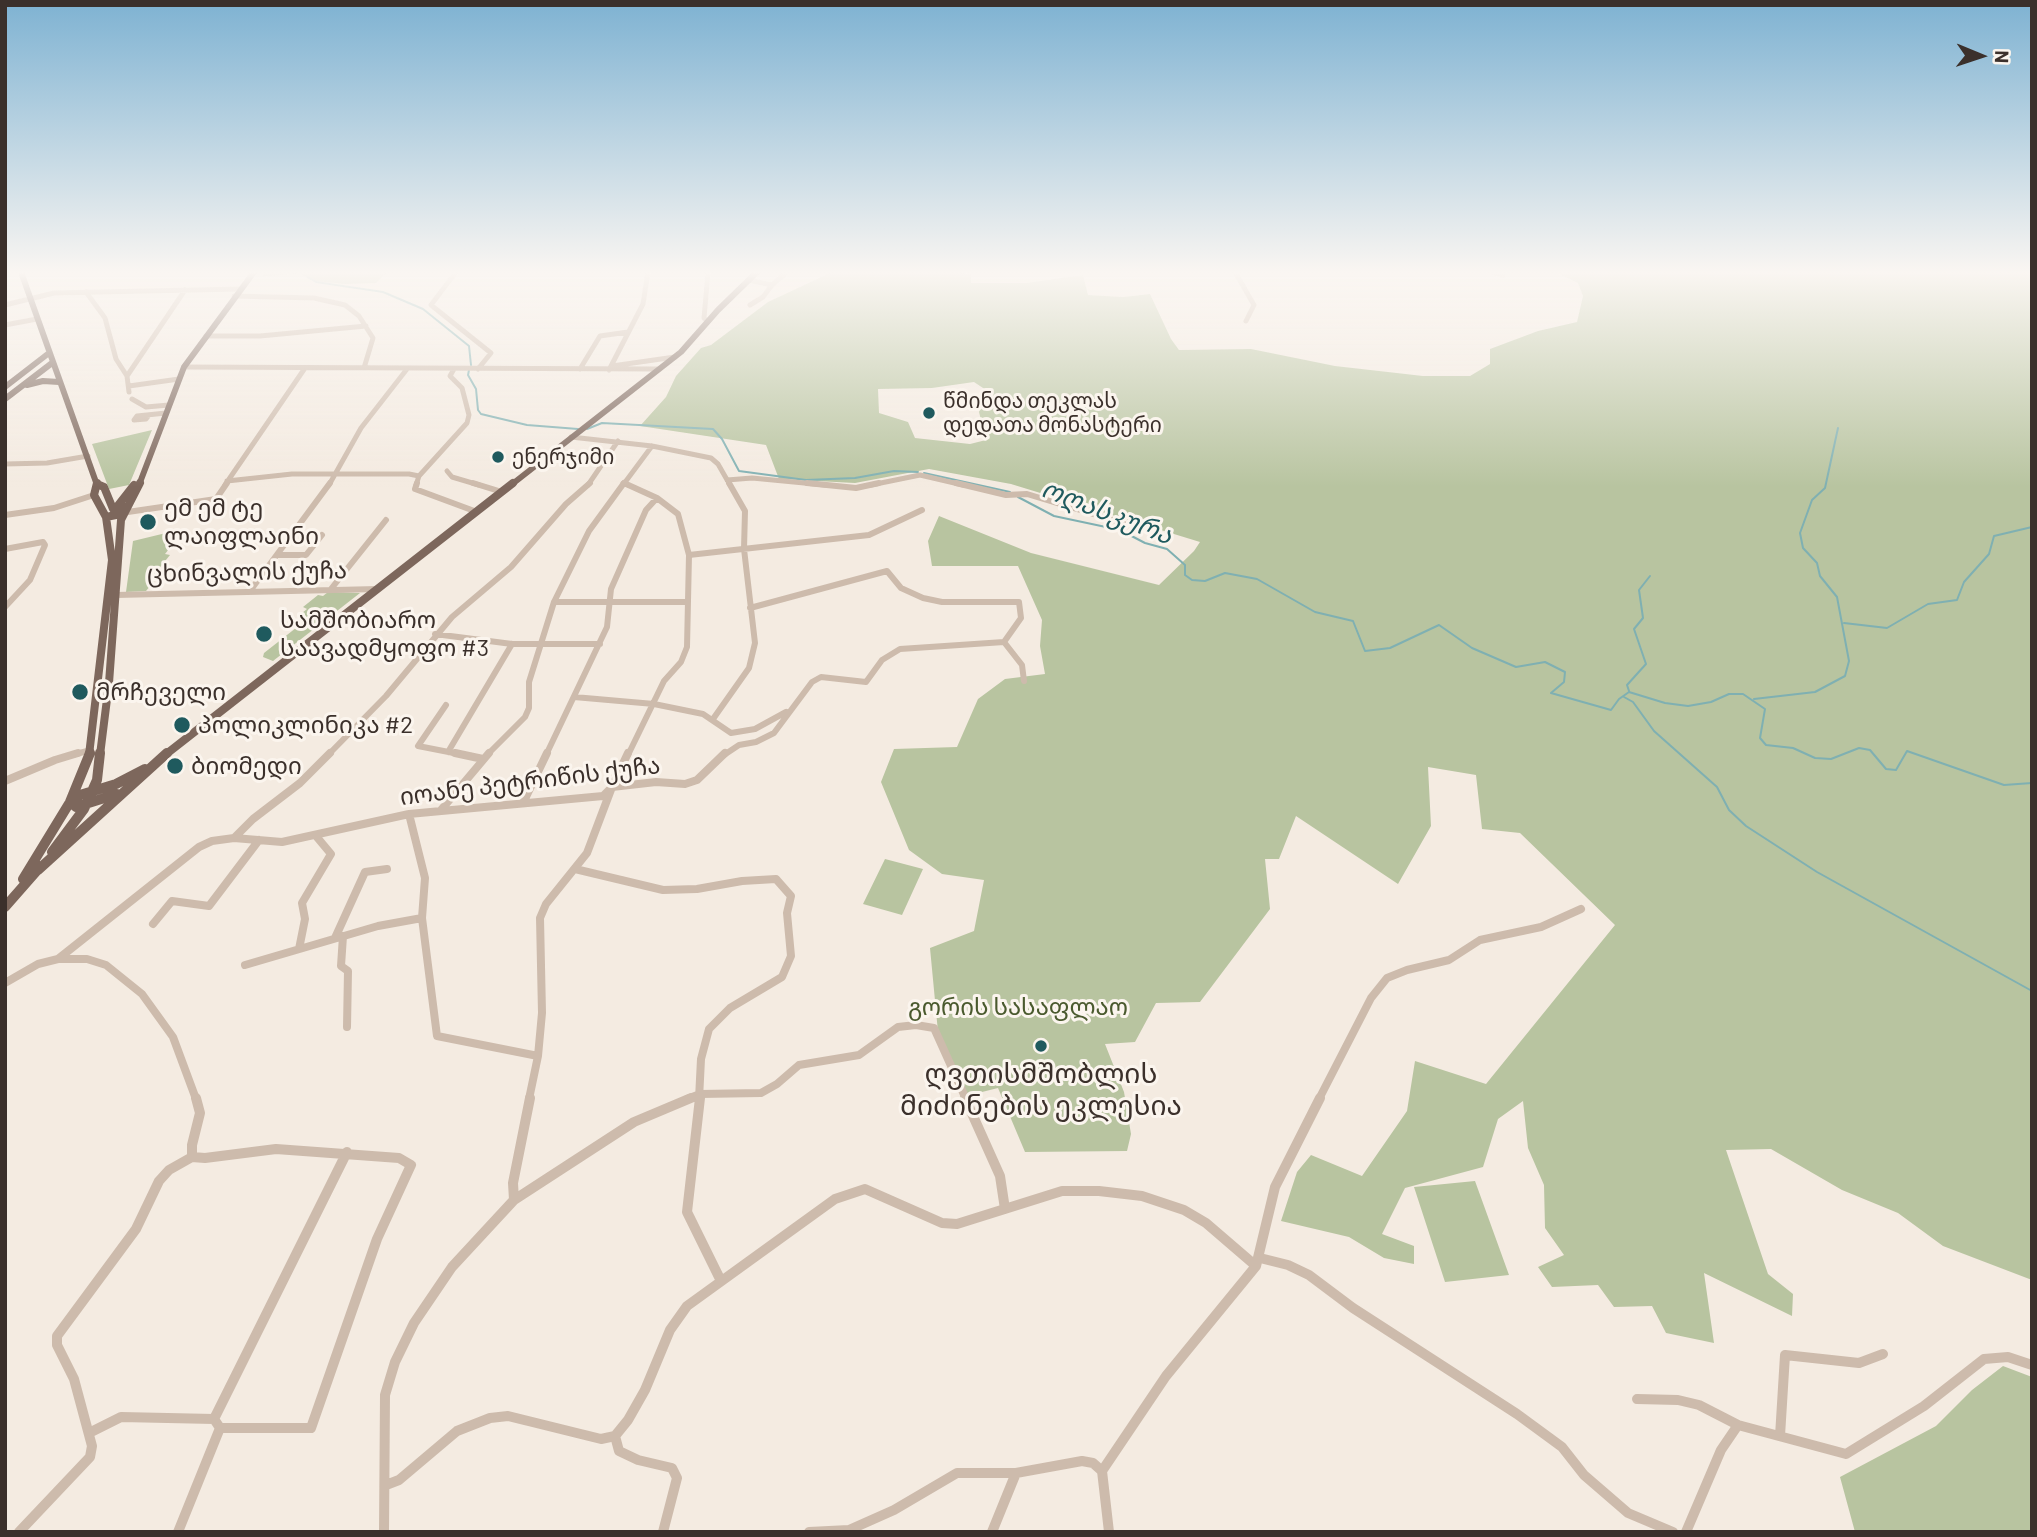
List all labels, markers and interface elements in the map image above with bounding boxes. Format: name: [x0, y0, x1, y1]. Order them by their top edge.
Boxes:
north arrow: [1946, 21, 2016, 91]
text: N: [1991, 50, 2014, 63]
place label: წმინდა თეკლას დედათა მონასტერი: [943, 388, 1162, 438]
marker: წმინდა თეკლას დედათა მონასტერი: [921, 405, 937, 421]
place label: ენერჯიმი: [512, 444, 614, 470]
marker: ენერჯიმი: [490, 449, 506, 465]
water label: ოღასკურა: [1037, 473, 1177, 551]
place label: ემ ემ ტე ლაიფლაინი: [164, 494, 319, 550]
marker: ემ ემ ტე ლაიფლაინი: [138, 512, 158, 532]
street label: ცხინვალის ქუჩა: [147, 556, 347, 588]
place label: სამშობიარო საავადმყოფო #3: [280, 606, 489, 662]
marker: სამშობიარო საავადმყოფო #3: [254, 624, 274, 644]
place label: მრჩეველი: [96, 678, 226, 706]
marker: მრჩეველი: [70, 682, 90, 702]
place label: პოლიკლინიკა #2: [198, 711, 413, 739]
marker: პოლიკლინიკა #2: [172, 715, 192, 735]
street label: იოანე პეტრიწის ქუჩა: [398, 751, 662, 811]
place label: ბიომედი: [191, 752, 302, 780]
marker: ბიომედი: [165, 756, 185, 776]
park label: გორის სასაფლაო: [908, 993, 1128, 1021]
marker: ღვთისმშობლის მიძინების ეკლესია: [1033, 1038, 1049, 1054]
place label: ღვთისმშობლის მიძინების ეკლესია: [900, 1057, 1182, 1123]

